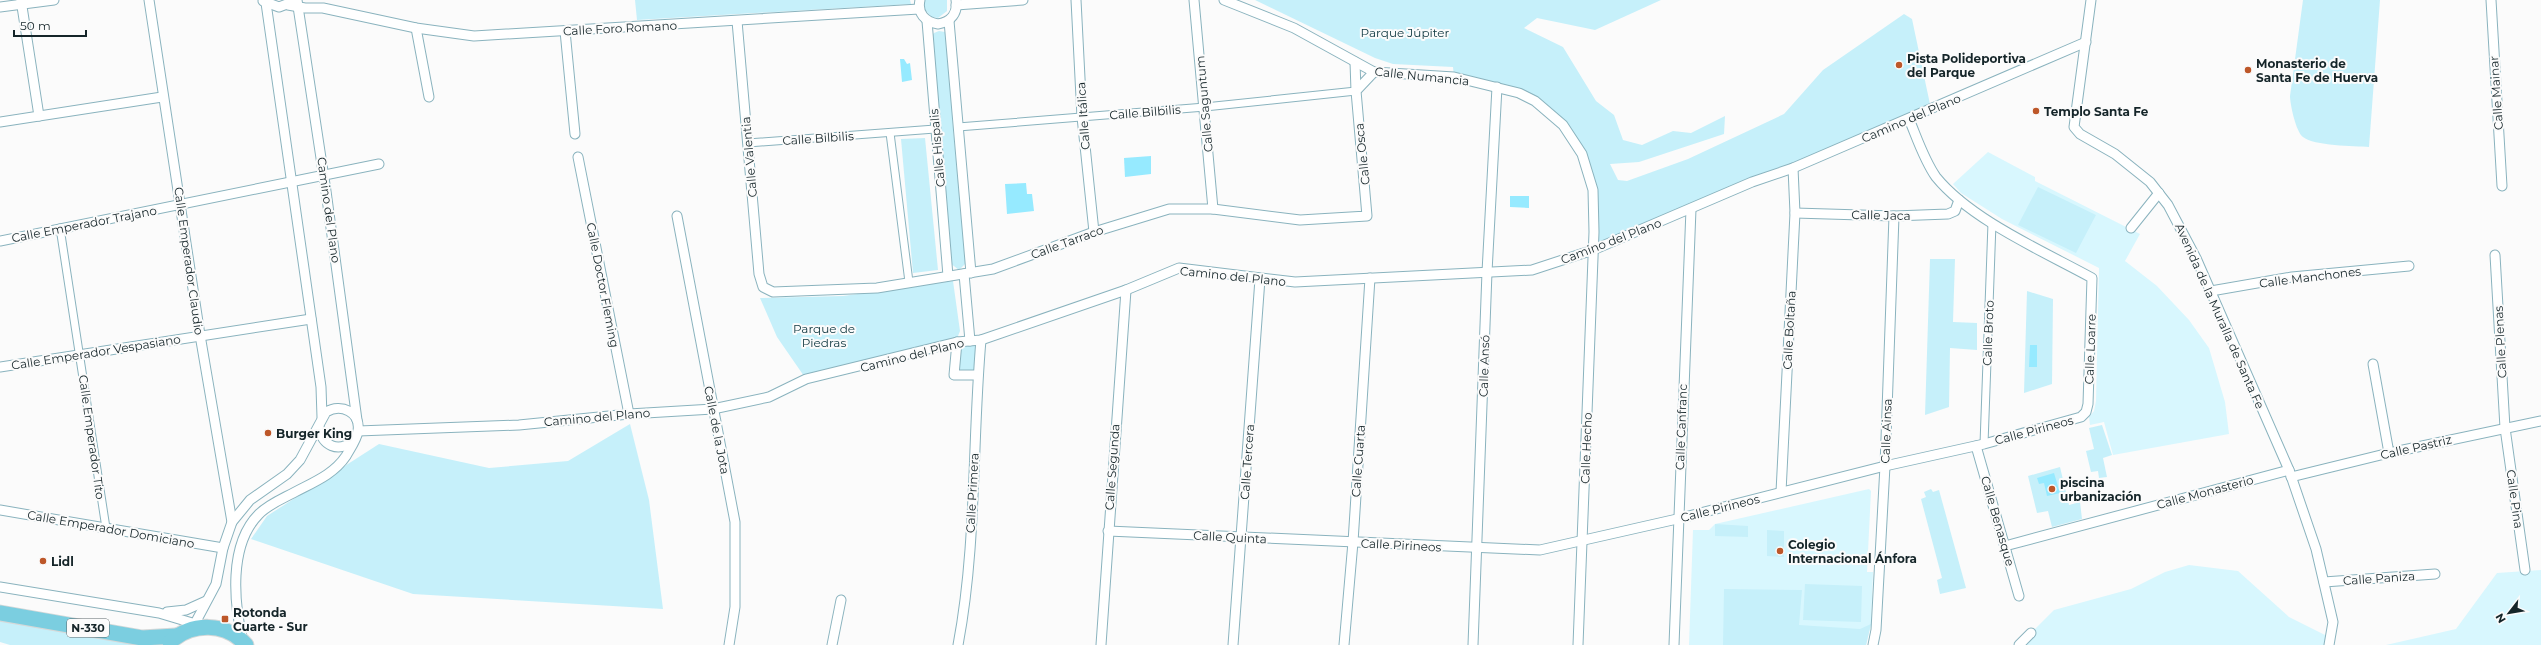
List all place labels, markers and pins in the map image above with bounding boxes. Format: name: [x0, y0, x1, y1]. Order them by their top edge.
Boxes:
place label: Pista Polideportiva del Parque: [1907, 51, 2026, 80]
place label: Monasterio de Santa Fe de Huerva: [2256, 56, 2378, 85]
marker: Pista Polideportiva del Parque: [1894, 60, 1904, 70]
marker: Monasterio de Santa Fe de Huerva: [2243, 65, 2253, 75]
place label: Templo Santa Fe: [2044, 104, 2149, 119]
marker: Templo Santa Fe: [2031, 106, 2041, 116]
place label: Burger King: [276, 426, 352, 441]
marker: Burger King: [263, 428, 273, 438]
place label: piscina urbanización: [2060, 475, 2142, 504]
marker: piscina urbanización: [2047, 484, 2057, 494]
place label: Colegio Internacional Ánfora: [1788, 537, 1917, 566]
marker: Colegio Internacional Ánfora: [1775, 546, 1785, 556]
place label: Lidl: [51, 554, 74, 569]
marker: Lidl: [38, 556, 48, 566]
place label: Rotonda Cuarte - Sur: [233, 605, 308, 634]
marker: Rotonda Cuarte - Sur: [220, 614, 230, 624]

